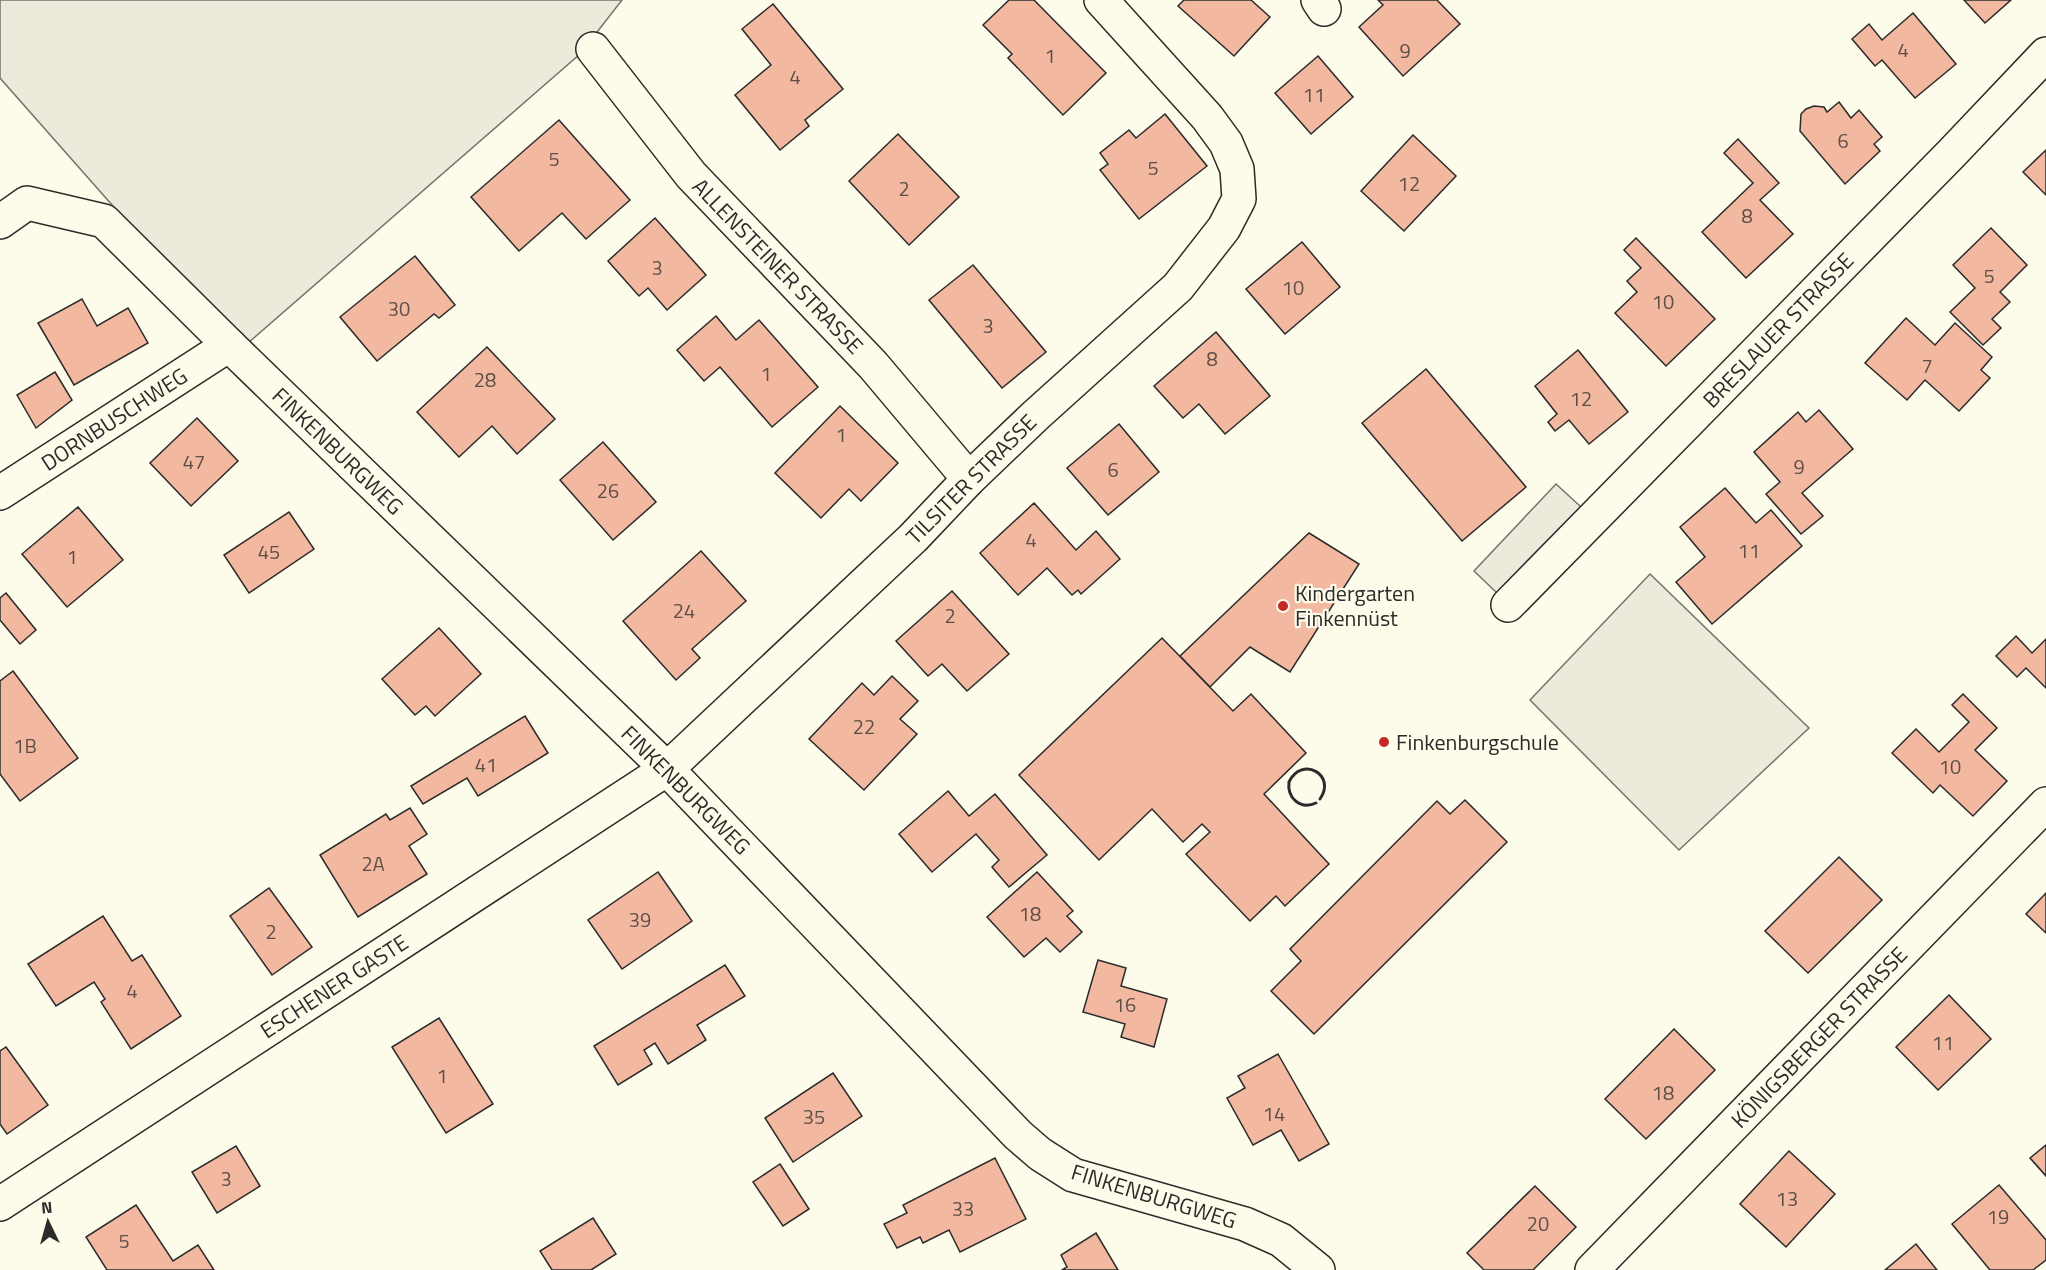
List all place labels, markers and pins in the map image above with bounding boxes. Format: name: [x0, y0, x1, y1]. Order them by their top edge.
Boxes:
place label: Kindergarten Finkennüst: [1295, 576, 1415, 635]
marker: Kindergarten Finkennüst: [1276, 599, 1290, 613]
place label: Finkenburgschule: [1396, 725, 1559, 759]
marker: Finkenburgschule: [1377, 735, 1391, 749]

